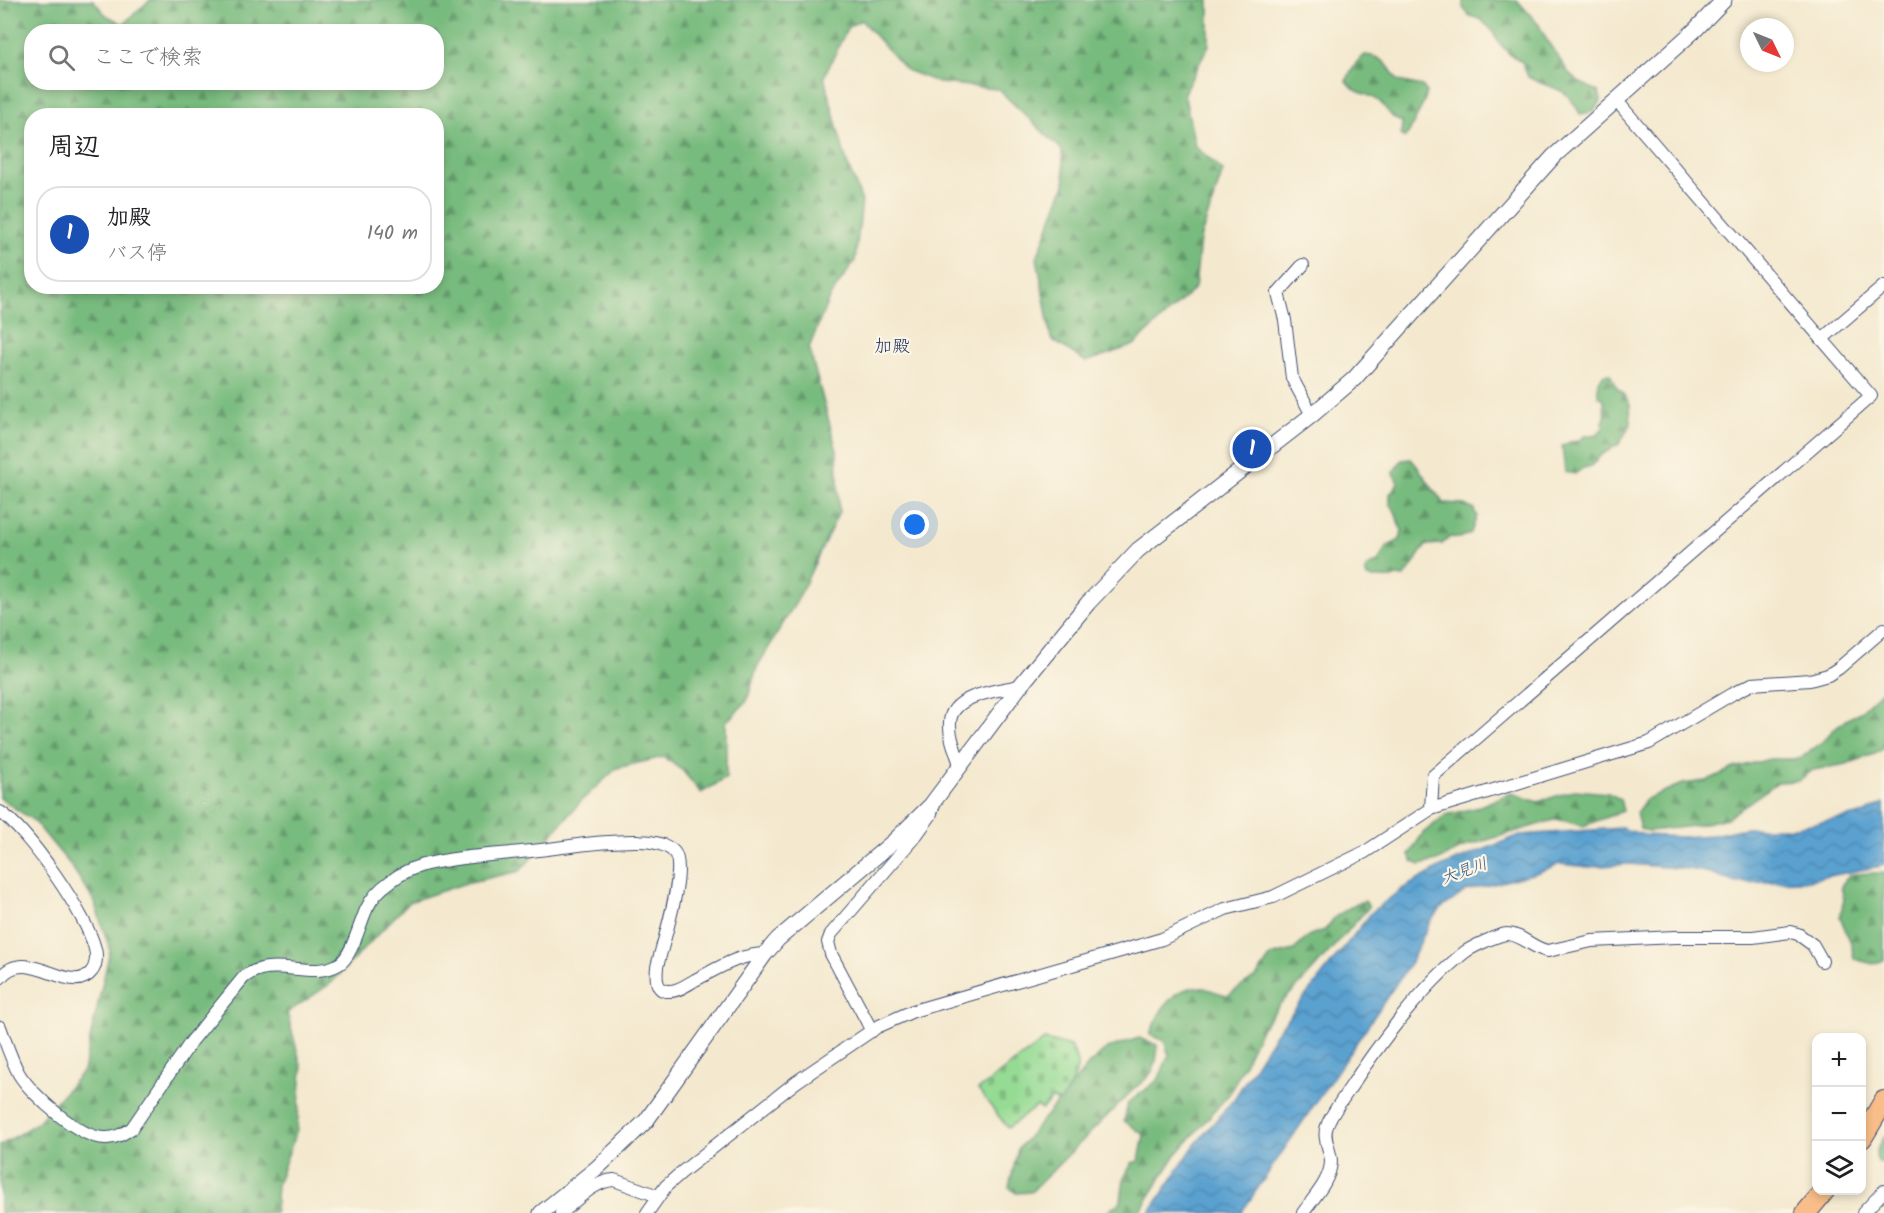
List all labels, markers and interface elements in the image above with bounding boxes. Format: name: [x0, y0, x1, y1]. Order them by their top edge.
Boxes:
north arrow: [1740, 18, 1794, 72]
search box: [24, 24, 444, 90]
icon: search: [45, 41, 78, 74]
text: ここで検索: [93, 41, 203, 76]
text: 周辺: [48, 127, 100, 169]
text: 加殿: [107, 201, 151, 236]
text: 1: [66, 218, 73, 250]
text: 140 m: [367, 218, 418, 250]
text: バス停: [107, 238, 167, 270]
district label: 加殿: [874, 333, 910, 362]
pin: 1: [1232, 426, 1272, 472]
your location: [900, 510, 929, 539]
water label: 大見川: [1438, 851, 1491, 891]
map controls: [1812, 1033, 1866, 1195]
button: +: [1812, 1033, 1866, 1087]
button: −: [1812, 1087, 1866, 1141]
button: layers: [1812, 1141, 1866, 1195]

